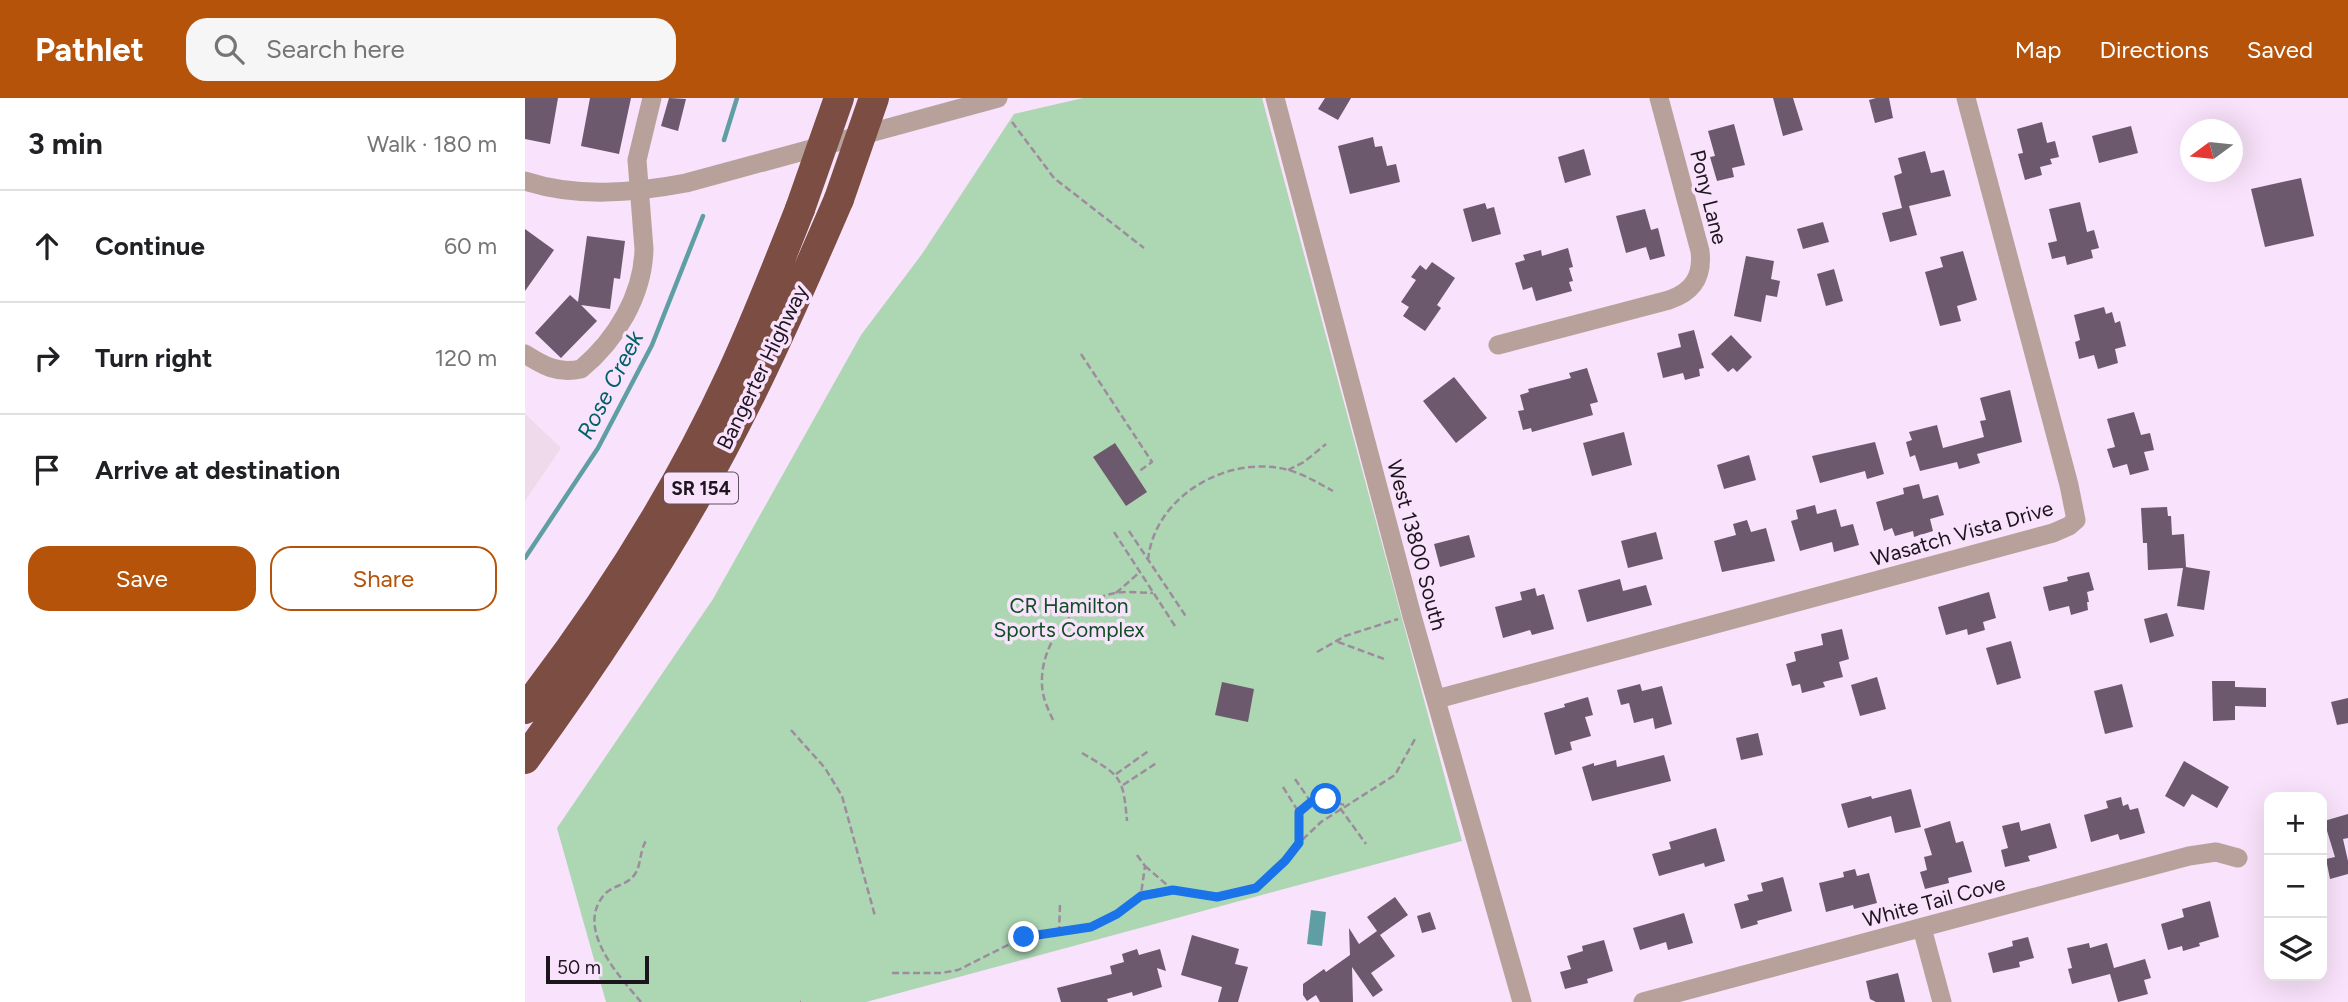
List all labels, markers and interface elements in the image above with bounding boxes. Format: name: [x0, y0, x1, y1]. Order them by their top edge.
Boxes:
search box: [186, 18, 676, 81]
text: Pathlet: [35, 30, 144, 69]
icon: search: [210, 30, 248, 68]
text: Search here: [266, 33, 405, 65]
text: Map: [2015, 35, 2061, 64]
text: Directions: [2099, 35, 2209, 64]
text: Saved: [2247, 35, 2313, 64]
north arrow: [2180, 119, 2243, 182]
text: 3 min: [28, 125, 103, 162]
text: Walk · 180 m: [367, 130, 497, 158]
street label: Pony Lane: [1685, 147, 1733, 247]
icon: ahead: [28, 227, 66, 265]
text: Continue: [95, 230, 205, 262]
text: 60 m: [444, 232, 497, 260]
street label: Bangerter Highway: [711, 281, 813, 453]
water label: Rose Creek: [571, 326, 650, 444]
icon: right: [28, 339, 66, 377]
text: Turn right: [95, 342, 212, 374]
text: 120 m: [435, 344, 497, 372]
icon: arrive: [28, 451, 66, 489]
text: Arrive at destination: [95, 454, 340, 486]
street label: West 13800 South: [1382, 457, 1452, 633]
road number: SR 154: [664, 472, 738, 504]
street label: Wasatch Vista Drive: [1868, 495, 2056, 571]
button: Save: [28, 546, 256, 611]
button: Share: [270, 546, 497, 611]
park label: CR Hamilton Sports Complex: [993, 593, 1145, 642]
route start: [1310, 783, 1341, 814]
map controls: [2264, 792, 2327, 981]
button: +: [2264, 792, 2327, 855]
button: −: [2264, 855, 2327, 918]
street label: White Tail Cove: [1860, 870, 2008, 932]
button: layers: [2264, 918, 2327, 981]
route end: [1008, 921, 1039, 952]
scale bar: [546, 953, 649, 985]
text: 50 m: [557, 956, 601, 979]

